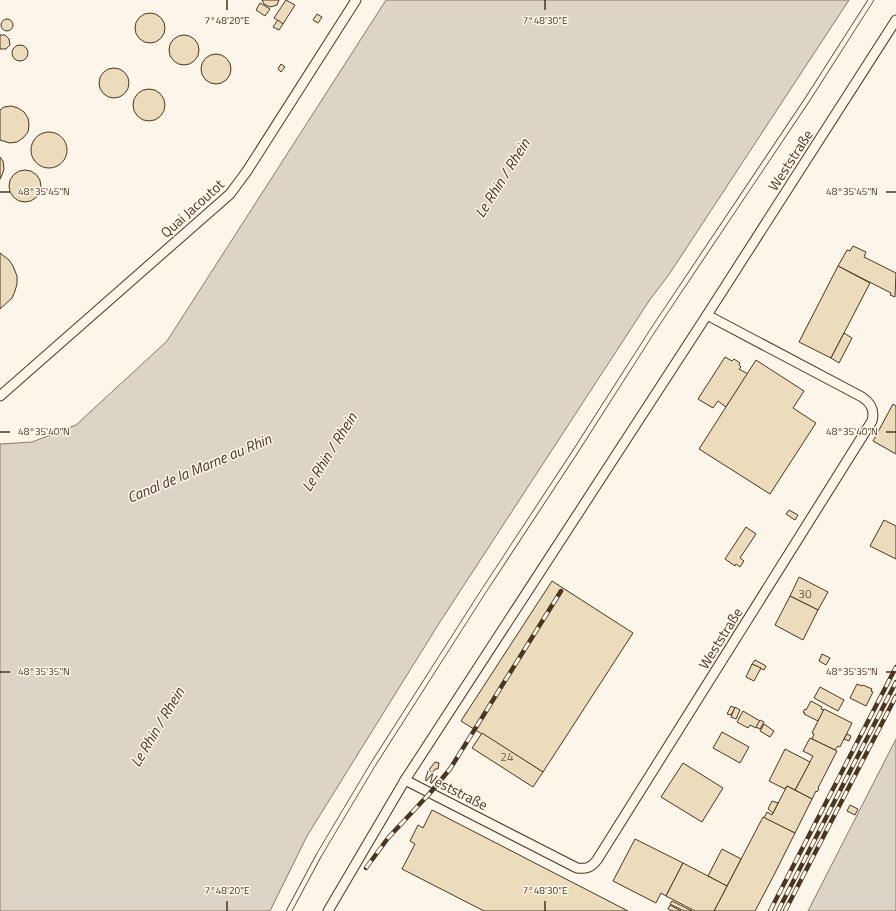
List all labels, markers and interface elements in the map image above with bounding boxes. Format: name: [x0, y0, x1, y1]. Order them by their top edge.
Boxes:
text: 7°48'20"E: [205, 13, 250, 28]
text: 7°48'30"E: [523, 13, 568, 28]
street label: Weststraße: [762, 125, 818, 195]
water label: Le Rhin / Rhein: [469, 134, 536, 222]
street label: Quai Jacoutot: [156, 174, 228, 242]
text: 48°35'45"N: [18, 184, 70, 199]
text: 48°35'45"N: [826, 184, 878, 199]
water label: Le Rhin / Rhein: [296, 408, 363, 496]
text: 48°35'40"N: [18, 424, 70, 439]
text: 48°35'40"N: [826, 424, 878, 439]
water label: Canal de la Marne au Rhin: [123, 427, 275, 509]
house number: 30: [798, 584, 812, 603]
street label: Weststraße: [693, 603, 747, 673]
text: 48°35'35"N: [18, 664, 70, 679]
text: 48°35'35"N: [826, 664, 878, 679]
water label: Le Rhin / Rhein: [124, 682, 190, 771]
house number: 24: [500, 747, 514, 766]
street label: Weststraße: [420, 765, 492, 815]
text: 7°48'20"E: [205, 883, 250, 898]
text: 7°48'30"E: [523, 883, 568, 898]

